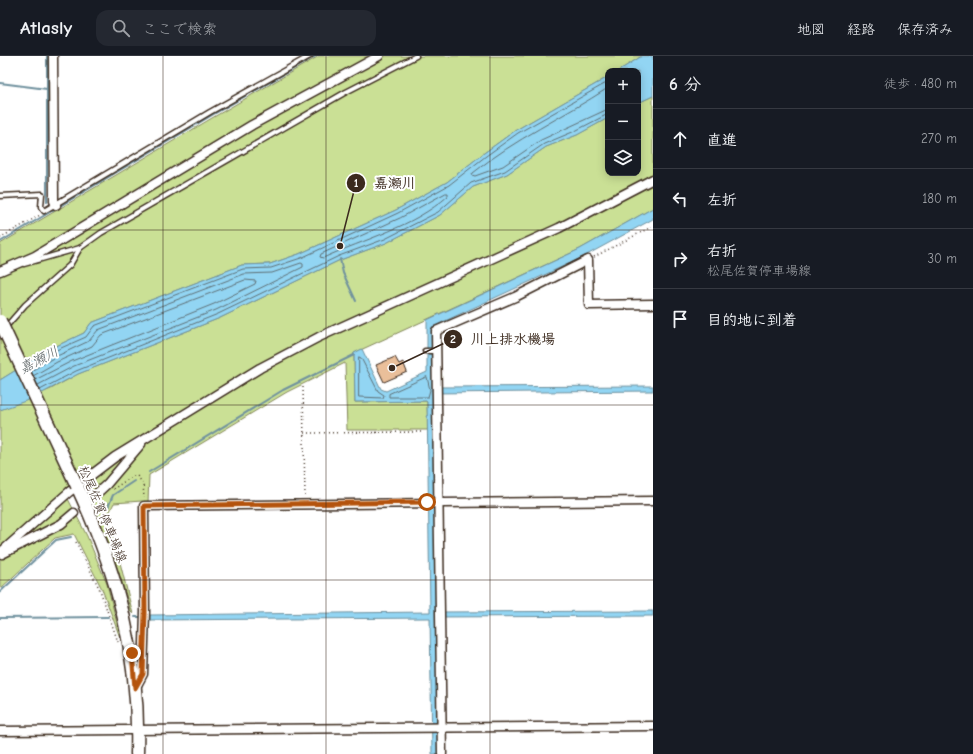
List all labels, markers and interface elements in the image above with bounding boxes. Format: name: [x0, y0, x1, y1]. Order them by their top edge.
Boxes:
search box: [96, 10, 376, 46]
text: Atlasly: [20, 17, 72, 39]
icon: search: [110, 17, 132, 39]
text: ここで検索: [142, 20, 217, 38]
text: 地図: [797, 21, 825, 38]
text: 経路: [847, 21, 875, 38]
text: 保存済み: [897, 21, 953, 38]
map controls: [605, 68, 641, 176]
button: +: [605, 68, 641, 104]
text: 6 分: [669, 75, 701, 94]
text: 徒歩 · 480 m: [884, 76, 957, 91]
button: −: [605, 104, 641, 140]
icon: ahead: [669, 128, 691, 150]
text: 直進: [707, 131, 737, 149]
text: 270 m: [921, 131, 957, 146]
button: layers: [605, 140, 641, 176]
callout: 嘉瀬川: [346, 170, 424, 196]
text: 嘉瀬川: [374, 175, 416, 192]
text: 1: [354, 176, 359, 190]
icon: left: [669, 188, 691, 210]
text: 左折: [707, 191, 737, 209]
text: 180 m: [922, 191, 957, 206]
text: 右折: [707, 242, 737, 260]
icon: right: [669, 248, 691, 270]
text: 30 m: [927, 251, 957, 266]
text: 松尾佐賀停車場線: [707, 263, 811, 278]
icon: arrive: [669, 308, 691, 330]
text: 目的地に到着: [707, 311, 797, 329]
callout: 川上排水機場: [443, 326, 563, 352]
text: 川上排水機場: [471, 331, 555, 348]
text: 2: [450, 332, 456, 346]
water label: 嘉瀬川: [16, 343, 62, 377]
street label: 松尾佐賀停車場線: [76, 463, 131, 566]
route start: [418, 493, 436, 511]
route end: [123, 644, 141, 662]

